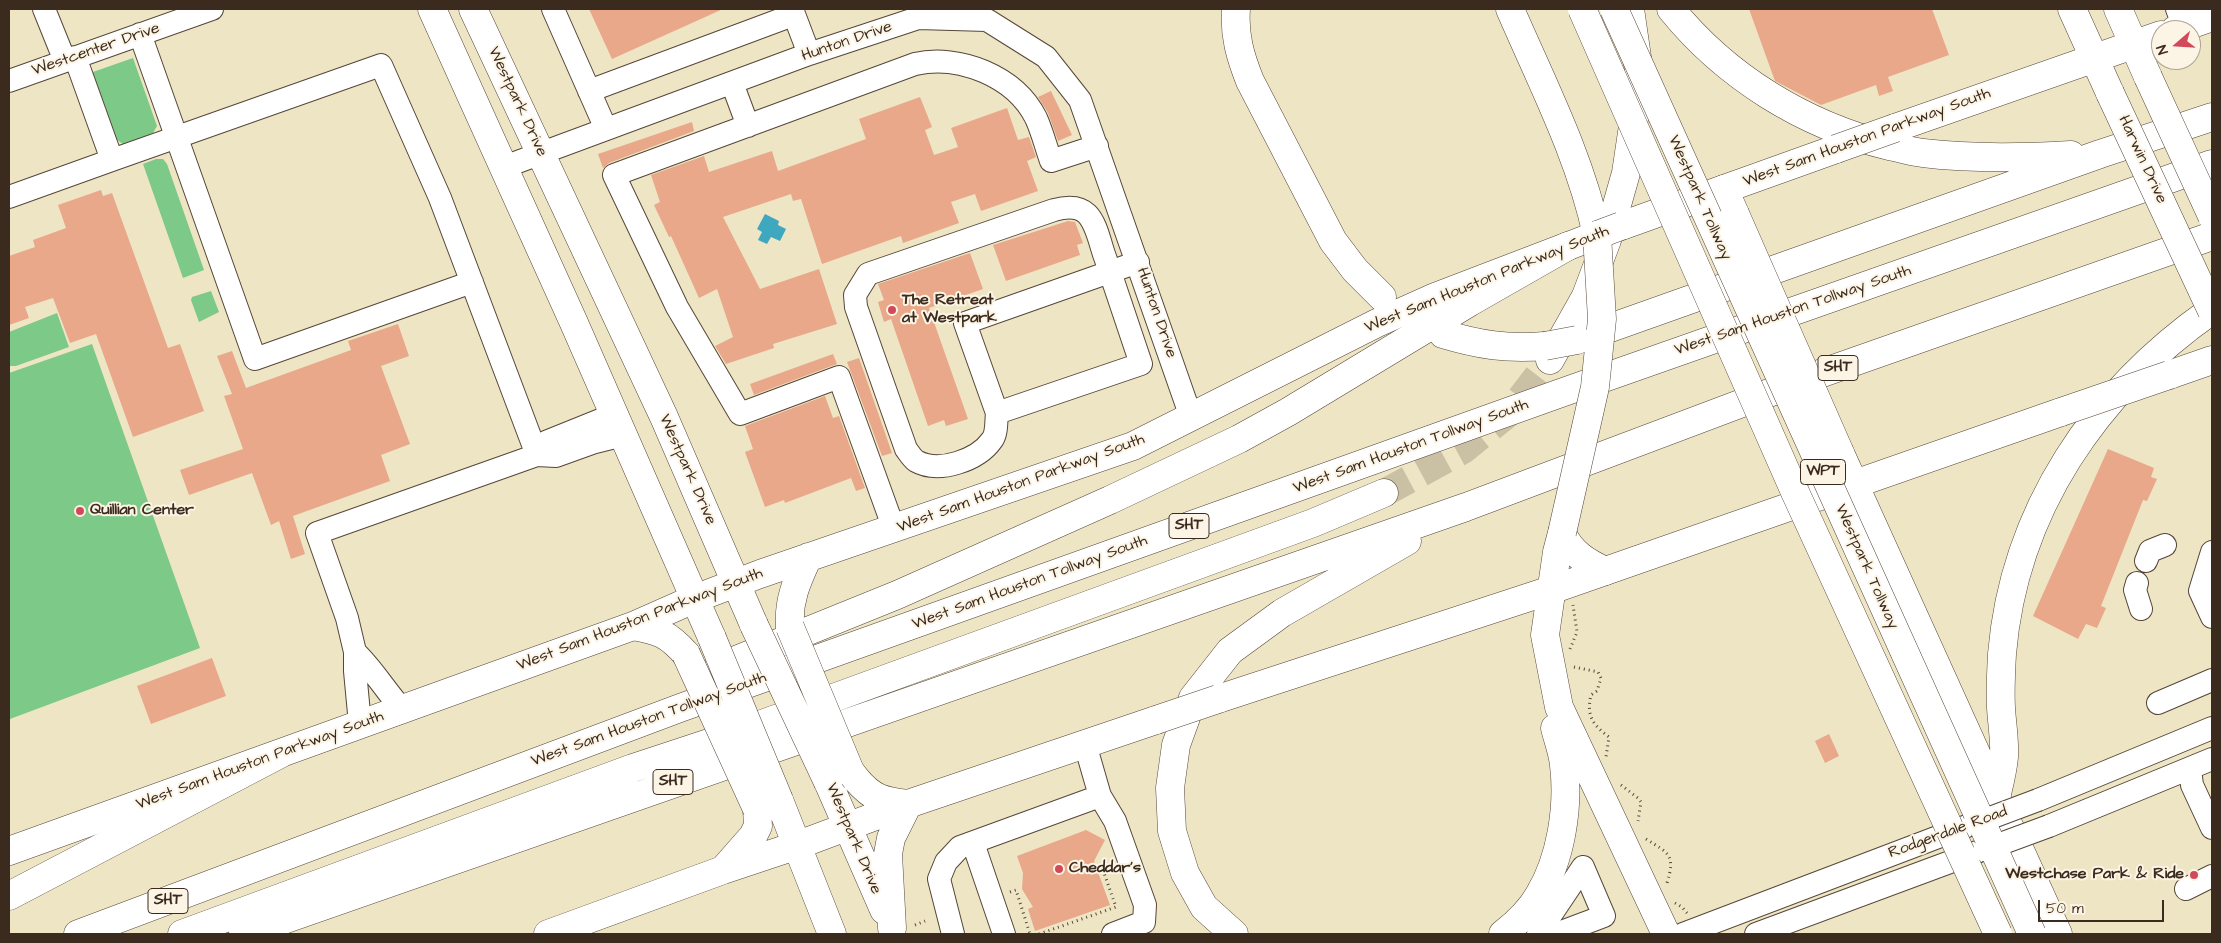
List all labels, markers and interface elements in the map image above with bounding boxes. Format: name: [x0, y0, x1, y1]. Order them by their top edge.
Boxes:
street label: Hunton Drive: [799, 18, 895, 66]
street label: Westcenter Drive: [30, 19, 162, 81]
north arrow: [2151, 20, 2201, 70]
text: N: [2152, 42, 2174, 57]
street label: Westpark Drive: [483, 44, 551, 160]
street label: West Sam Houston Parkway South: [1741, 84, 1993, 192]
street label: Harwin Drive: [2113, 113, 2171, 207]
street label: Westpark Tollway: [1663, 133, 1735, 263]
street label: West Sam Houston Parkway South: [1362, 222, 1612, 338]
street label: West Sam Houston Tollway South: [1672, 261, 1914, 361]
street label: Hunton Drive: [1132, 265, 1180, 361]
place label: The Retreat at Westpark: [902, 291, 997, 329]
marker: The Retreat at Westpark: [886, 304, 898, 316]
road number: SHT: [1818, 356, 1858, 380]
street label: West Sam Houston Tollway South: [1291, 395, 1531, 499]
street label: Westpark Drive: [654, 412, 720, 528]
street label: West Sam Houston Parkway South: [895, 430, 1147, 538]
road number: WPT: [1800, 460, 1846, 484]
place label: Quillian Center: [90, 501, 194, 521]
street label: Westpark Tollway: [1830, 502, 1902, 632]
marker: Quillian Center: [74, 505, 86, 517]
road number: SHT: [1169, 514, 1209, 538]
street label: West Sam Houston Tollway South: [910, 531, 1150, 635]
street label: West Sam Houston Parkway South: [514, 564, 766, 676]
street label: West Sam Houston Tollway South: [529, 668, 769, 772]
street label: West Sam Houston Parkway South: [134, 707, 386, 815]
road number: SHT: [653, 770, 693, 794]
street label: Westpark Drive: [821, 781, 885, 897]
street label: Rodgerdale Road: [1886, 803, 2010, 863]
place label: Cheddar's: [1069, 859, 1141, 879]
marker: Cheddar's: [1053, 863, 1065, 875]
place label: Westchase Park & Ride: [2005, 865, 2184, 885]
marker: Westchase Park & Ride: [2188, 869, 2200, 881]
road number: SHT: [148, 888, 188, 914]
scale bar: [2041, 890, 2167, 922]
text: 50 m: [2046, 898, 2084, 919]

